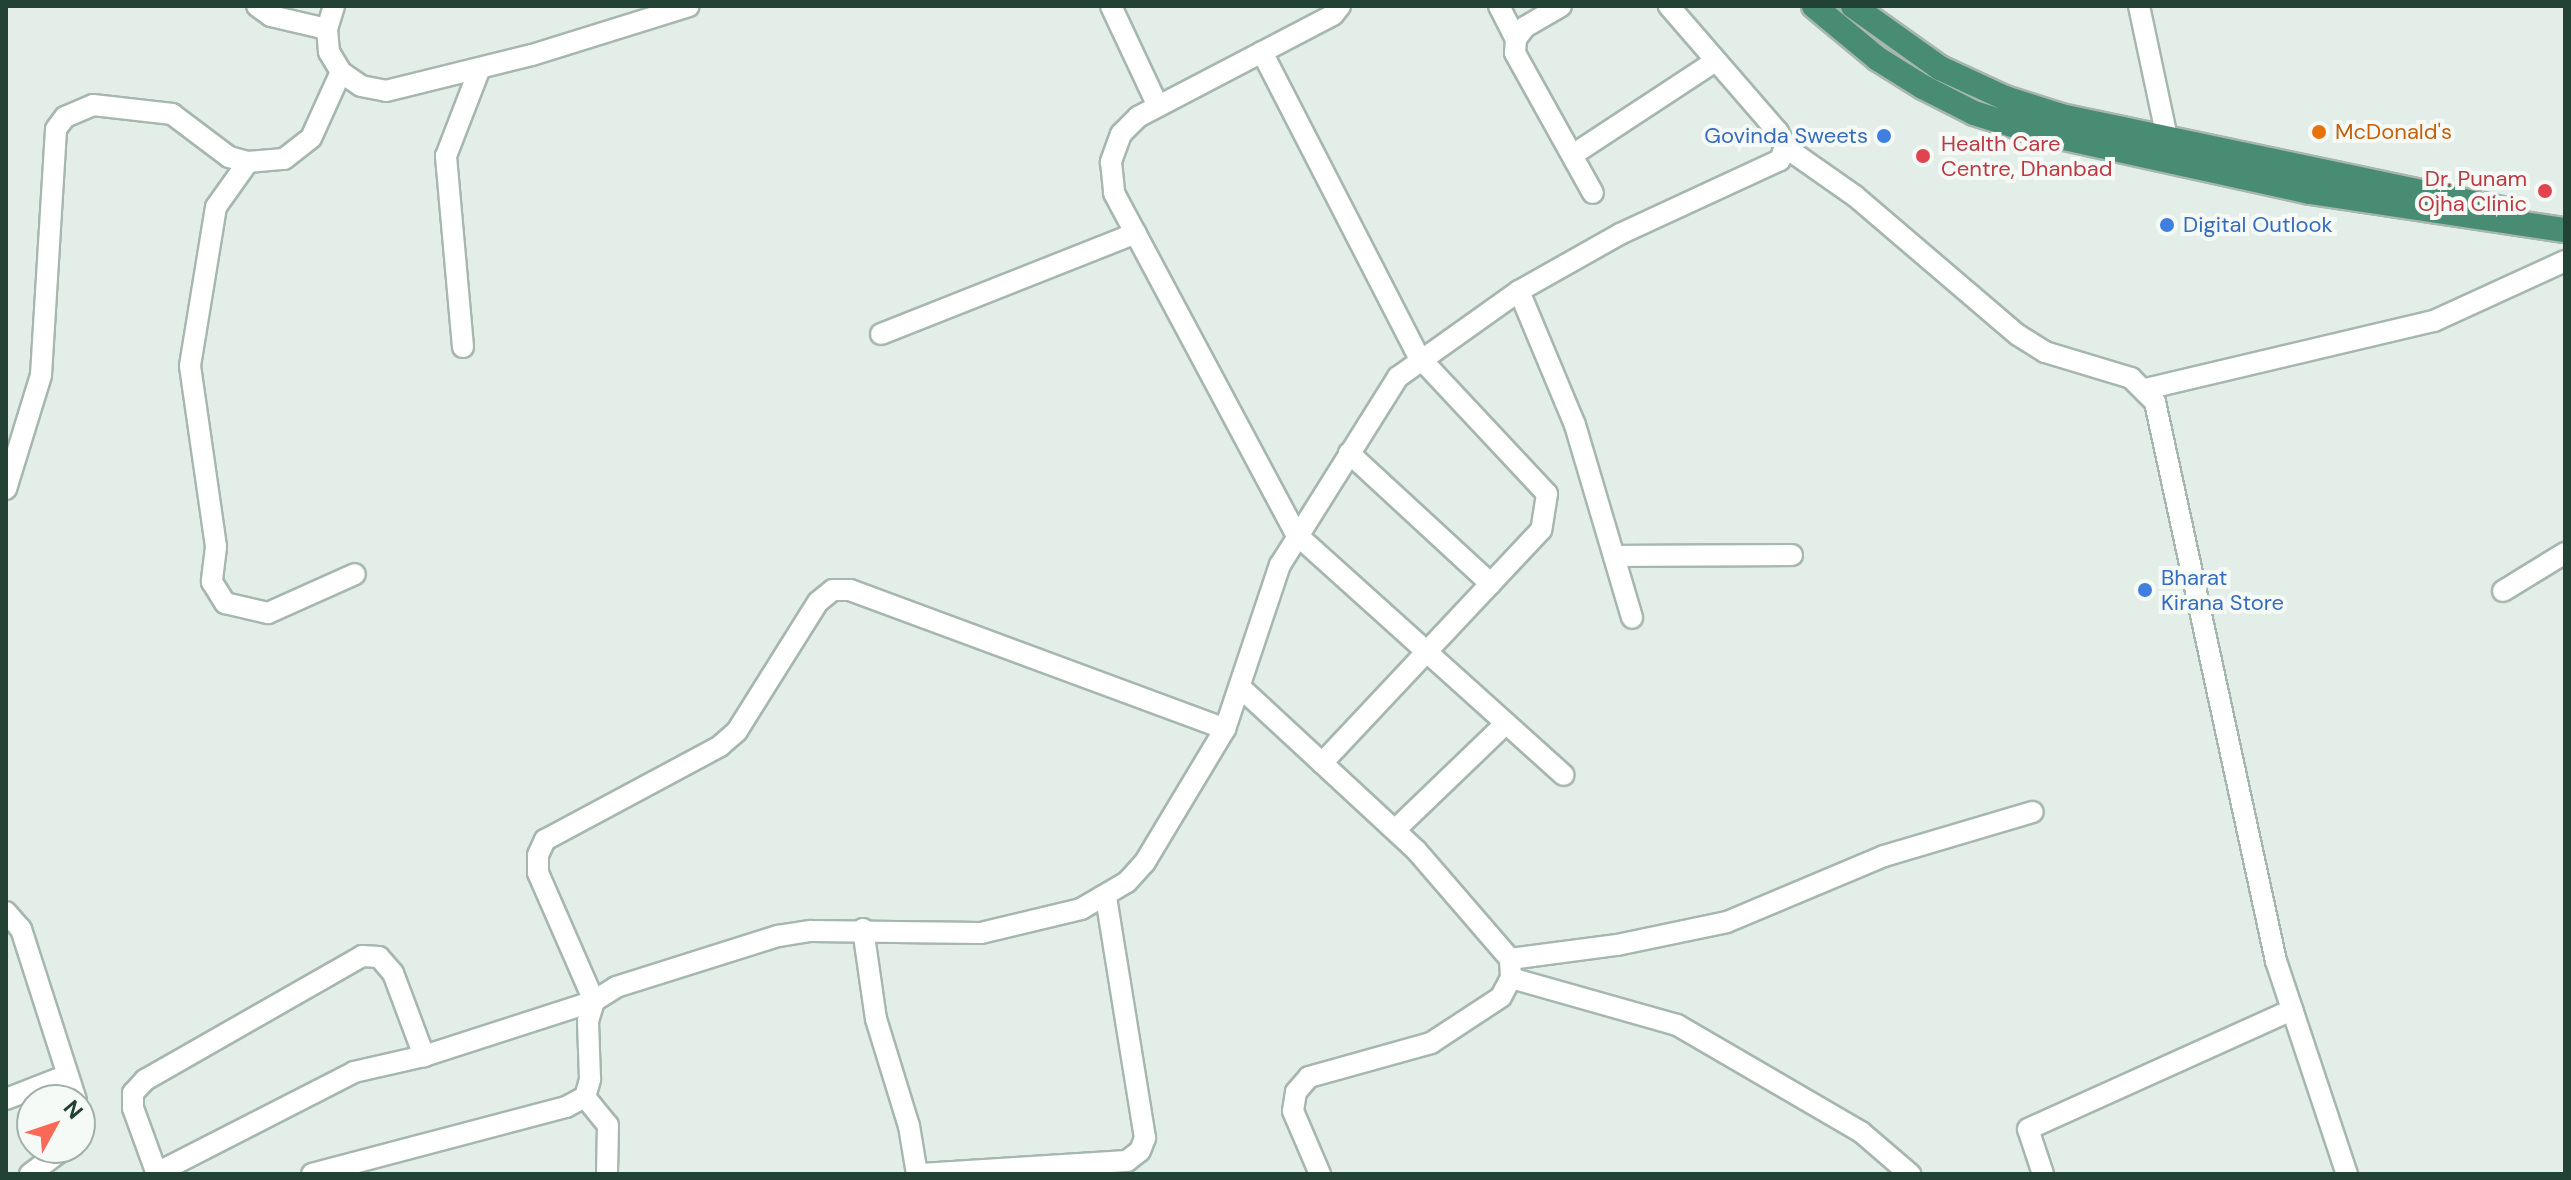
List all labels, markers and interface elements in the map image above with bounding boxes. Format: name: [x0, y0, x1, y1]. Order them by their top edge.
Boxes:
place label: McDonald's: [2335, 119, 2452, 145]
place label: Govinda Sweets: [1704, 123, 1868, 149]
marker: McDonald's: [2310, 123, 2328, 141]
marker: Govinda Sweets: [1875, 127, 1893, 145]
place label: Health Care Centre, Dhanbad: [1941, 130, 2113, 182]
marker: Health Care Centre, Dhanbad: [1912, 145, 1934, 167]
place label: Dr. Punam Ojha Clinic: [2418, 165, 2527, 216]
marker: Dr. Punam Ojha Clinic: [2534, 180, 2556, 202]
place label: Digital Outlook: [2183, 212, 2333, 238]
marker: Digital Outlook: [2158, 216, 2176, 234]
place label: Bharat Kirana Store: [2161, 564, 2284, 616]
marker: Bharat Kirana Store: [2136, 581, 2154, 599]
north arrow: [16, 1084, 96, 1164]
text: N: [57, 1094, 89, 1125]

